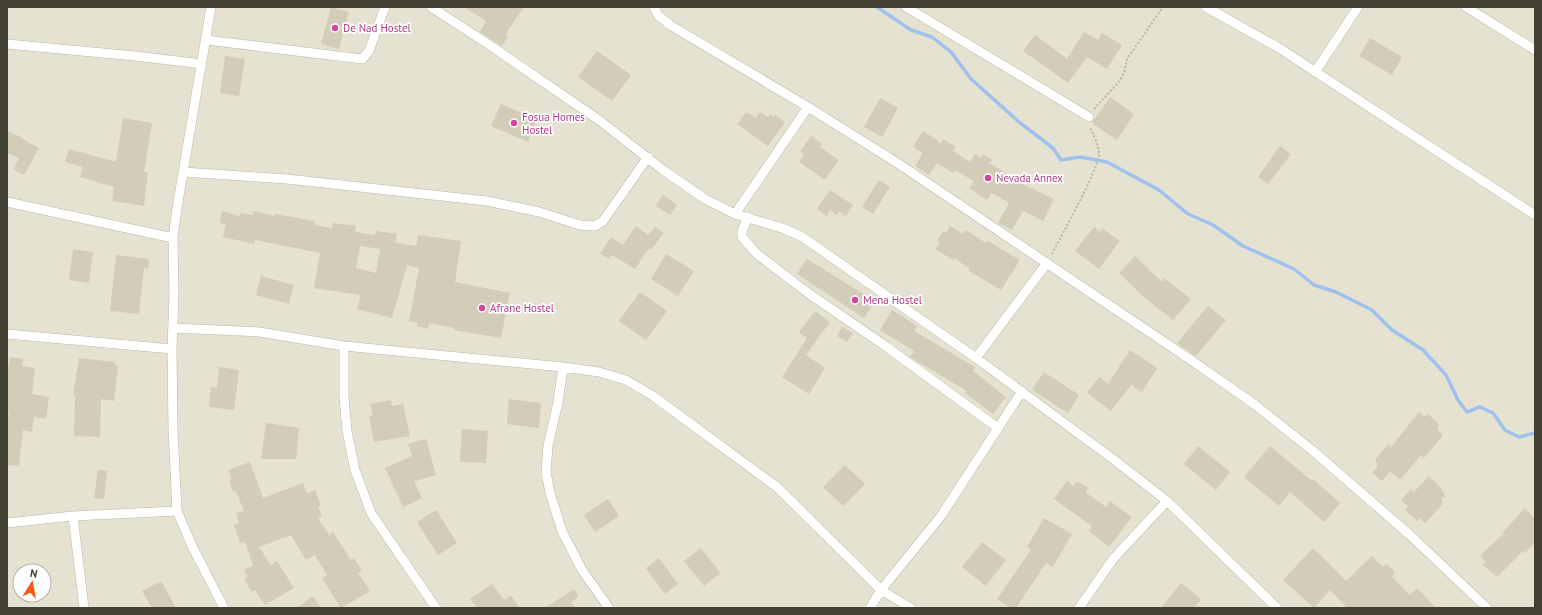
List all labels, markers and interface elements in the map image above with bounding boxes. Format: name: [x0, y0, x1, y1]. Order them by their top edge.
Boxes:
place label: De Nad Hostel: [343, 21, 412, 35]
marker: De Nad Hostel: [330, 23, 340, 33]
place label: Fosua Homes Hostel: [522, 110, 585, 137]
marker: Fosua Homes Hostel: [509, 118, 519, 128]
place label: Nevada Annex: [996, 171, 1063, 185]
marker: Nevada Annex: [983, 173, 993, 183]
place label: Mena Hostel: [863, 293, 923, 307]
marker: Mena Hostel: [850, 295, 860, 305]
place label: Afrane Hostel: [490, 301, 555, 315]
marker: Afrane Hostel: [477, 303, 487, 313]
north arrow: [12, 563, 52, 603]
text: N: [29, 566, 39, 581]

